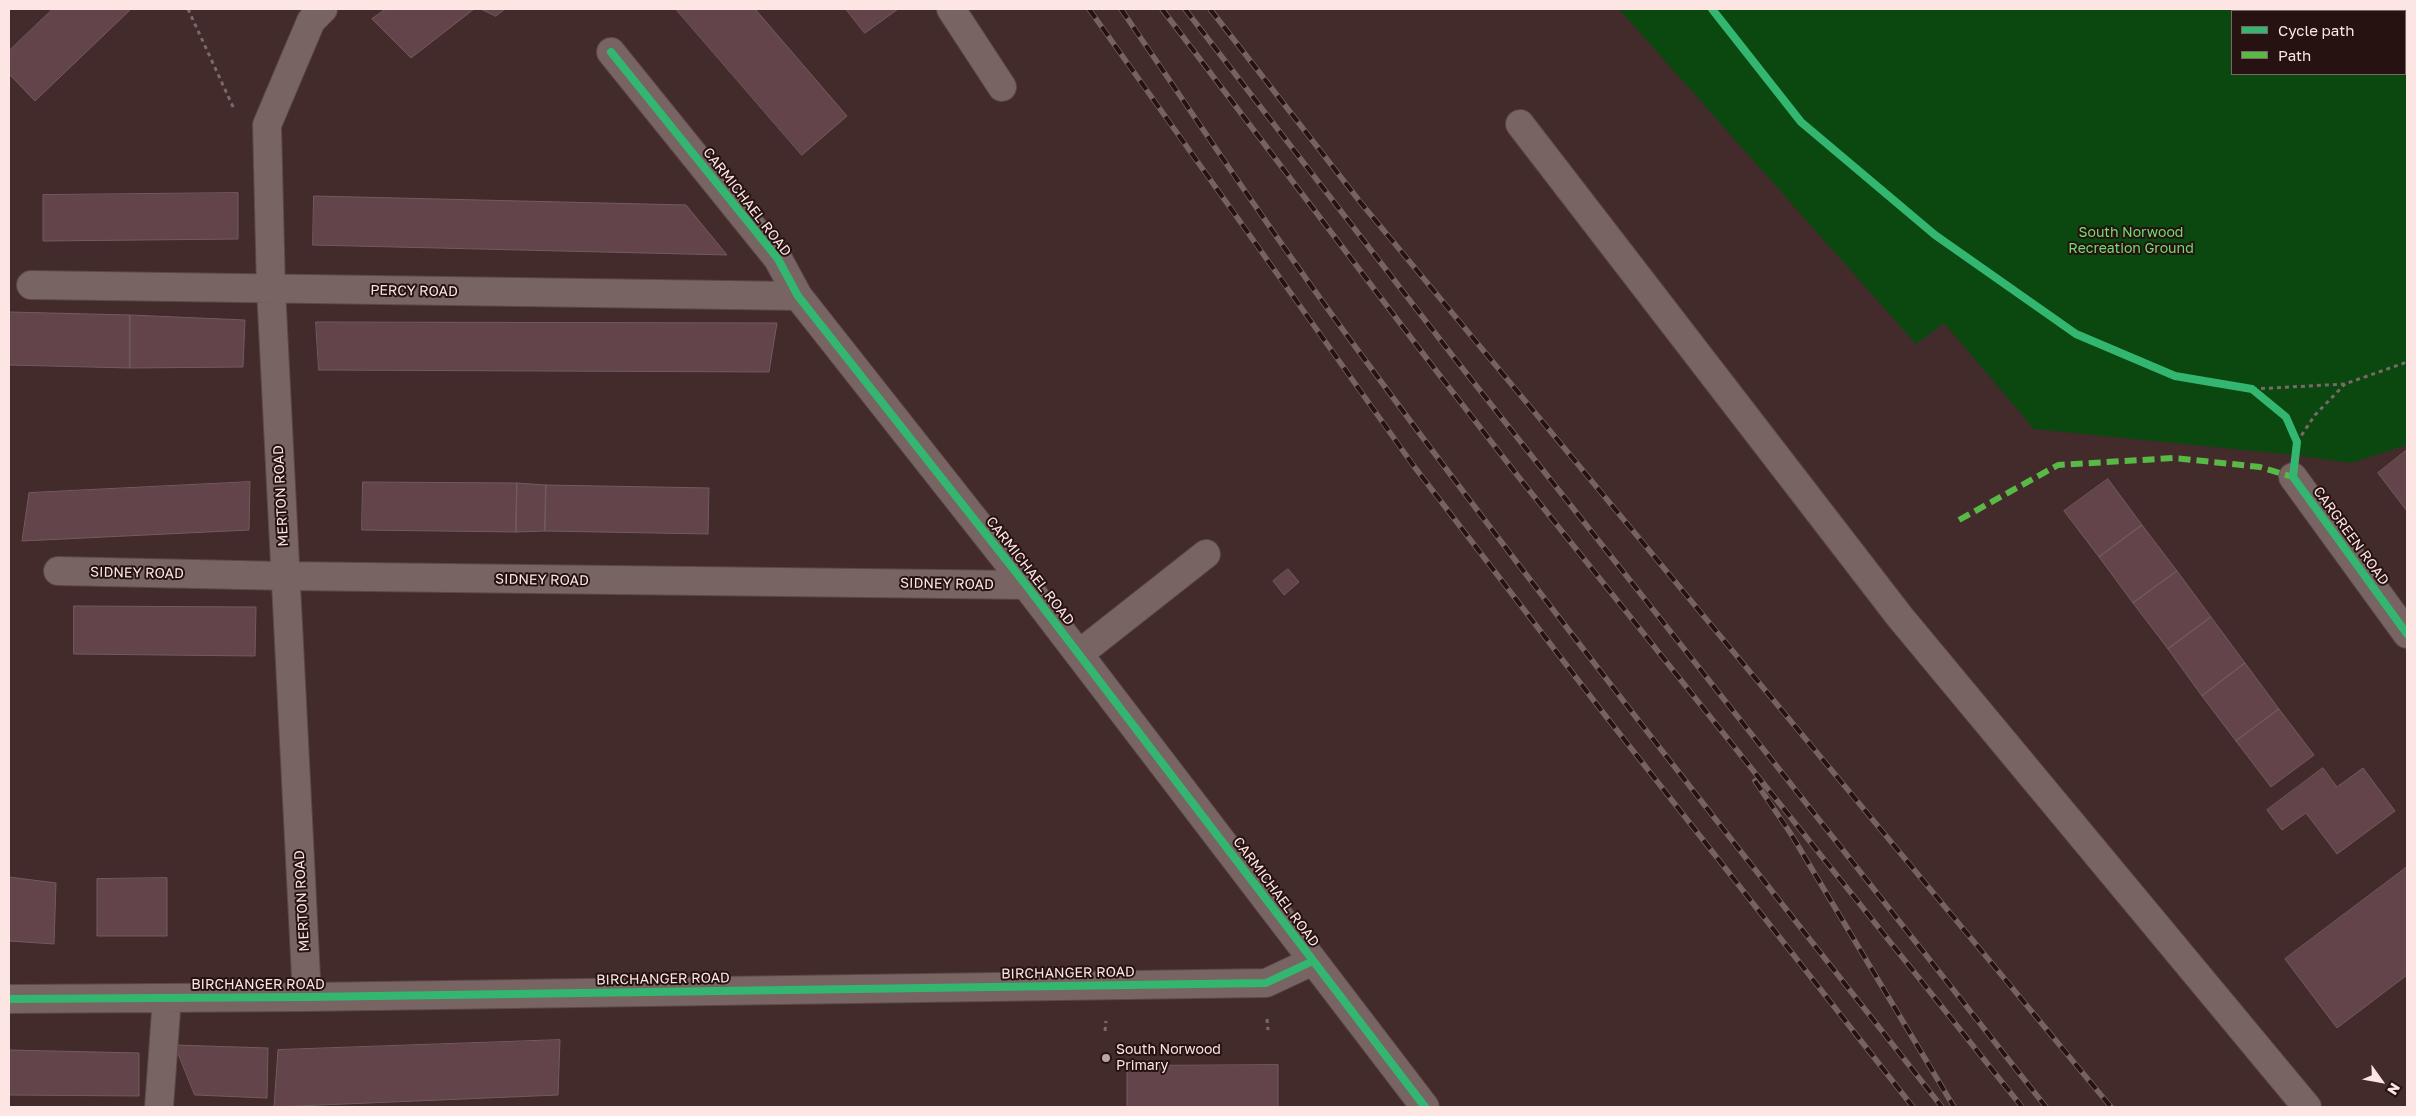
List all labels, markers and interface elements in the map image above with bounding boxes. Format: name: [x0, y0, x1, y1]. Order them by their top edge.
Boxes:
legend: [2231, 10, 2406, 75]
text: Cycle path: [2278, 21, 2354, 39]
text: Path: [2278, 46, 2311, 64]
street label: CARMICHAEL ROAD: [699, 144, 795, 260]
park label: South Norwood Recreation Ground: [2068, 225, 2194, 258]
street label: PERCY ROAD: [370, 282, 458, 300]
street label: MERTON ROAD: [270, 445, 292, 547]
street label: CARGREEN ROAD: [2310, 484, 2392, 588]
street label: CARMICHAEL ROAD: [982, 513, 1078, 629]
street label: SIDNEY ROAD: [90, 564, 184, 582]
street label: SIDNEY ROAD: [495, 571, 589, 589]
street label: SIDNEY ROAD: [900, 575, 994, 593]
street label: CARMICHAEL ROAD: [1229, 834, 1323, 950]
street label: MERTON ROAD: [291, 850, 313, 952]
street label: BIRCHANGER ROAD: [1001, 963, 1135, 983]
street label: BIRCHANGER ROAD: [596, 969, 730, 989]
street label: BIRCHANGER ROAD: [191, 977, 325, 993]
place label: South Norwood Primary: [1116, 1042, 1221, 1074]
marker: South Norwood Primary: [1100, 1052, 1112, 1064]
north arrow: [2356, 1056, 2406, 1106]
text: N: [2384, 1080, 2404, 1098]

